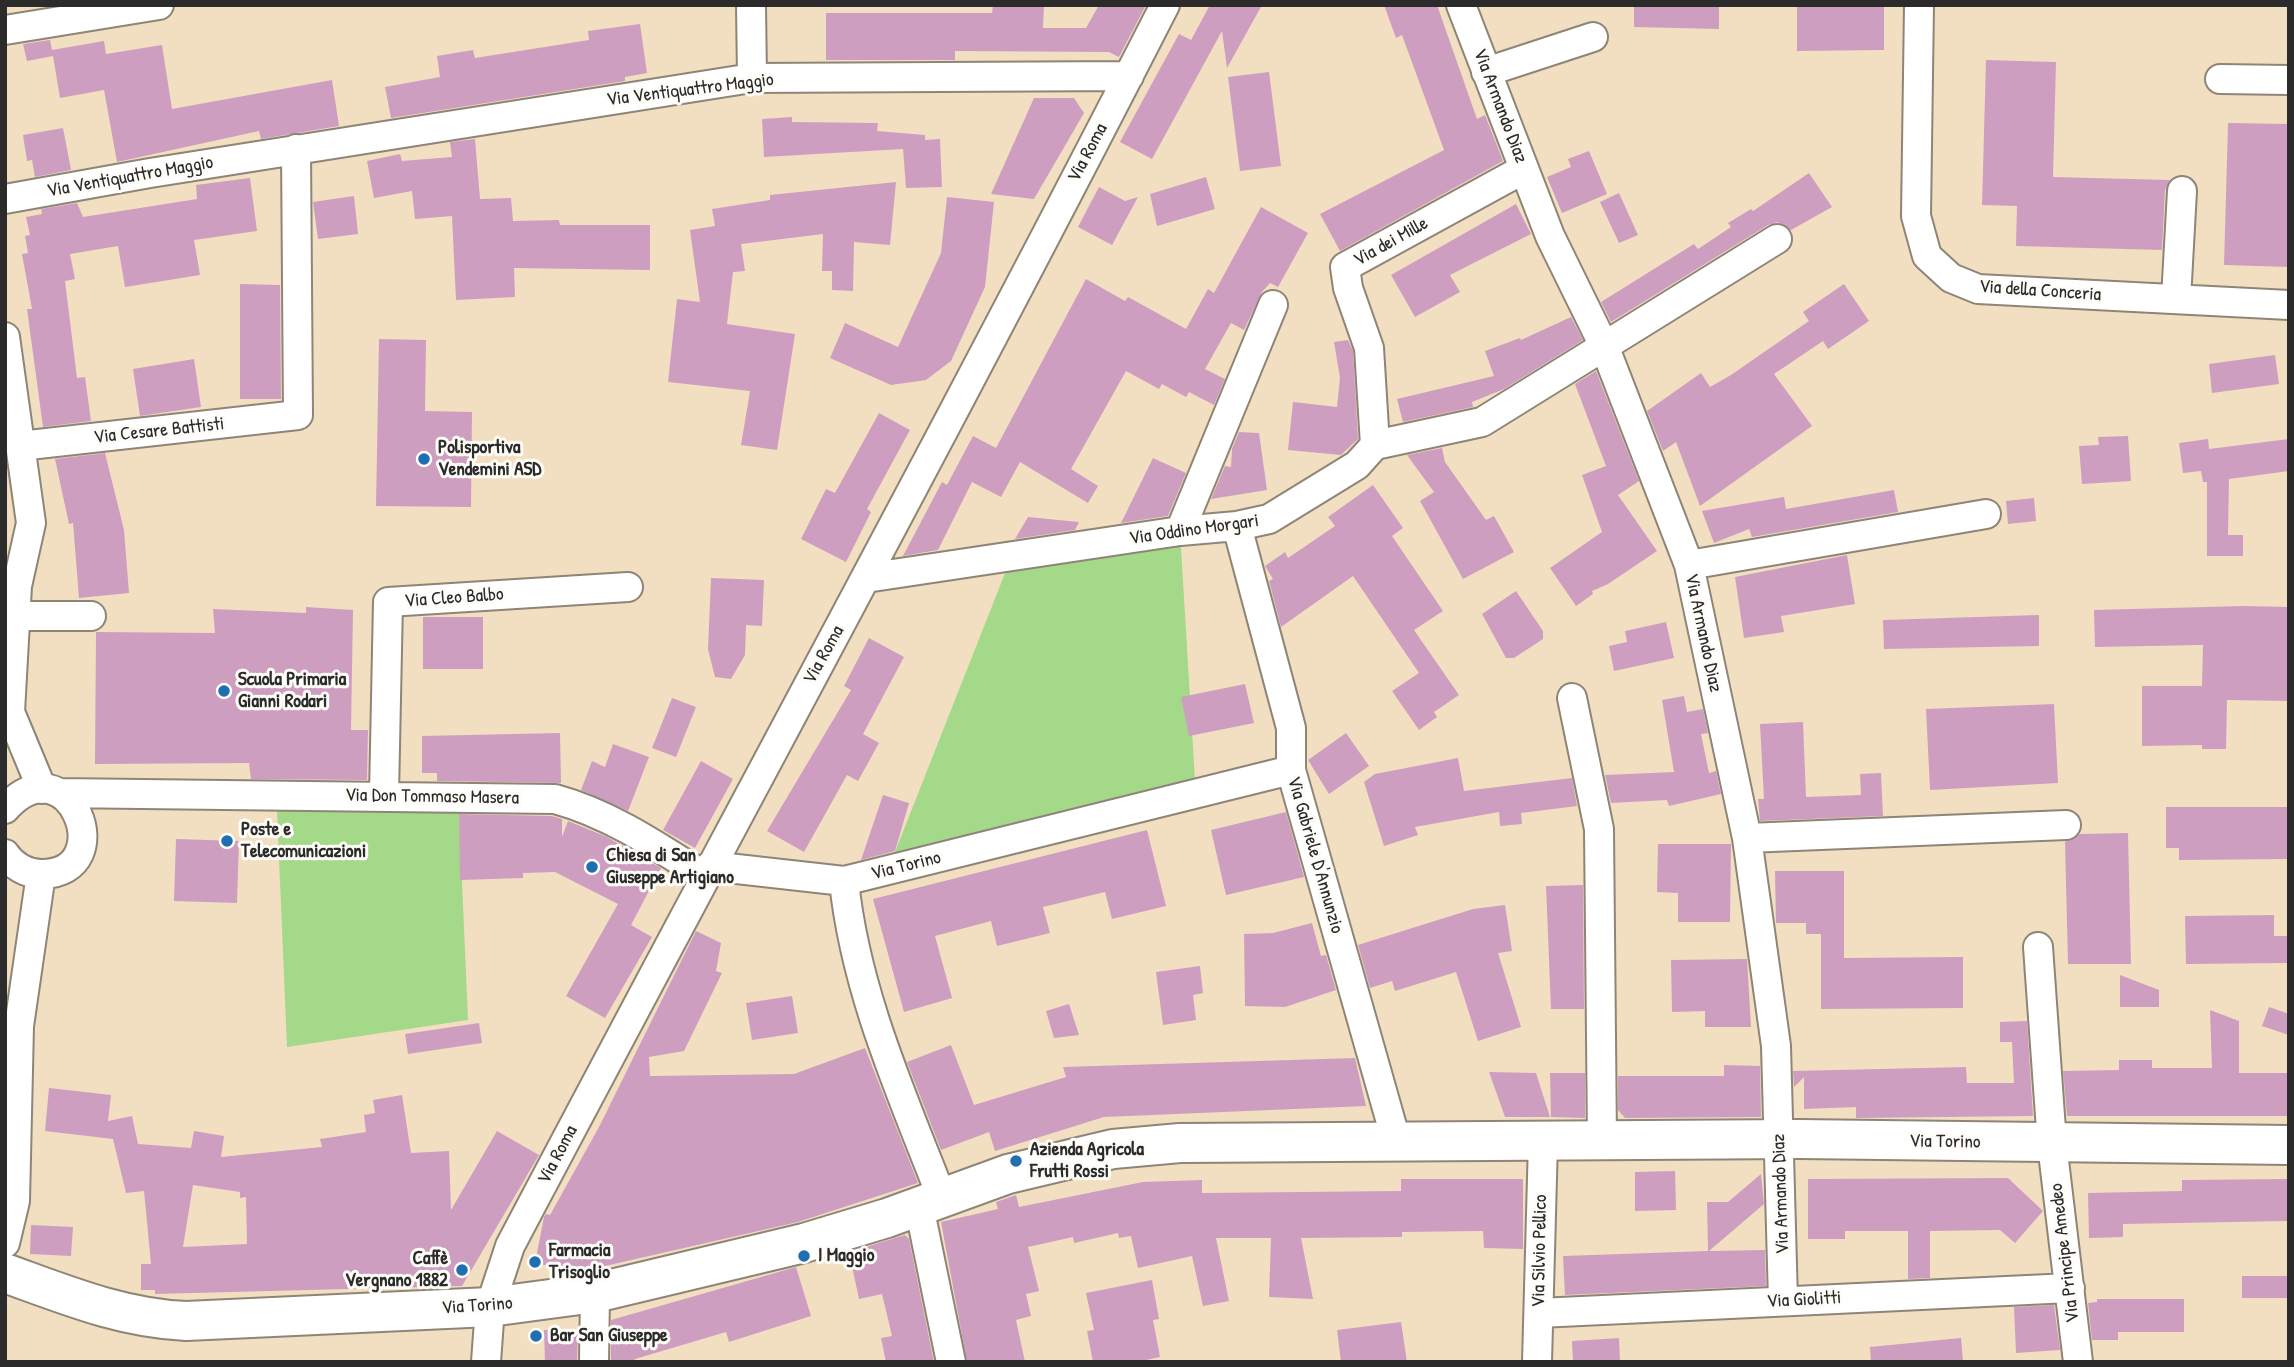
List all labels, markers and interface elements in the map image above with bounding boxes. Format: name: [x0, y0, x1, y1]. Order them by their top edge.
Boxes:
street label: Via Armando Diaz: [1468, 46, 1532, 166]
street label: Via Ventiquattro Maggio: [605, 68, 775, 112]
street label: Via Roma: [1063, 120, 1113, 186]
street label: Via Ventiquattro Maggio: [45, 151, 215, 203]
street label: Via dei Mille: [1350, 212, 1432, 272]
street label: Via della Conceria: [1978, 275, 2102, 307]
street label: Via Cesare Battisti: [93, 413, 225, 449]
place label: Polisportiva Vendemini ASD: [438, 437, 541, 481]
marker: Polisportiva Vendemini ASD: [416, 451, 432, 467]
street label: Via Oddino Morgari: [1128, 510, 1260, 550]
street label: Via Armando Diaz: [1679, 572, 1727, 694]
street label: Via Cleo Balbo: [404, 583, 504, 613]
street label: Via Roma: [799, 622, 849, 688]
place label: Scuola Primaria Gianni Rodari: [238, 669, 346, 713]
marker: Scuola Primaria Gianni Rodari: [216, 683, 232, 699]
street label: Via Gabriele D'Annunzio: [1282, 774, 1348, 936]
street label: Via Don Tommaso Masera: [345, 784, 519, 810]
place label: Poste e Telecomunicazioni: [241, 819, 366, 863]
marker: Poste e Telecomunicazioni: [219, 833, 235, 849]
place label: Chiesa di San Giuseppe Artigiano: [606, 845, 734, 889]
street label: Via Torino: [869, 846, 943, 886]
marker: Chiesa di San Giuseppe Artigiano: [584, 859, 600, 875]
street label: Via Roma: [533, 1122, 583, 1188]
street label: Via Torino: [1909, 1130, 1981, 1154]
street label: Via Armando Diaz: [1768, 1133, 1794, 1255]
place label: Azienda Agricola Frutti Rossi: [1030, 1139, 1144, 1183]
marker: Azienda Agricola Frutti Rossi: [1008, 1153, 1024, 1169]
street label: Via Principe Amedeo: [2045, 1182, 2085, 1324]
street label: Via Silvio Pellico: [1528, 1194, 1552, 1308]
place label: Farmacia Trisoglio: [549, 1240, 610, 1284]
place label: I Maggio: [818, 1245, 874, 1267]
place label: Caffè Vergnano 1882: [345, 1248, 448, 1292]
marker: I Maggio: [796, 1248, 812, 1264]
marker: Farmacia Trisoglio: [527, 1254, 543, 1270]
marker: Caffè Vergnano 1882: [454, 1262, 470, 1278]
street label: Via Giolitti: [1766, 1287, 1842, 1313]
street label: Via Torino: [441, 1292, 513, 1320]
place label: Bar San Giuseppe: [550, 1325, 668, 1347]
marker: Bar San Giuseppe: [528, 1328, 544, 1344]

